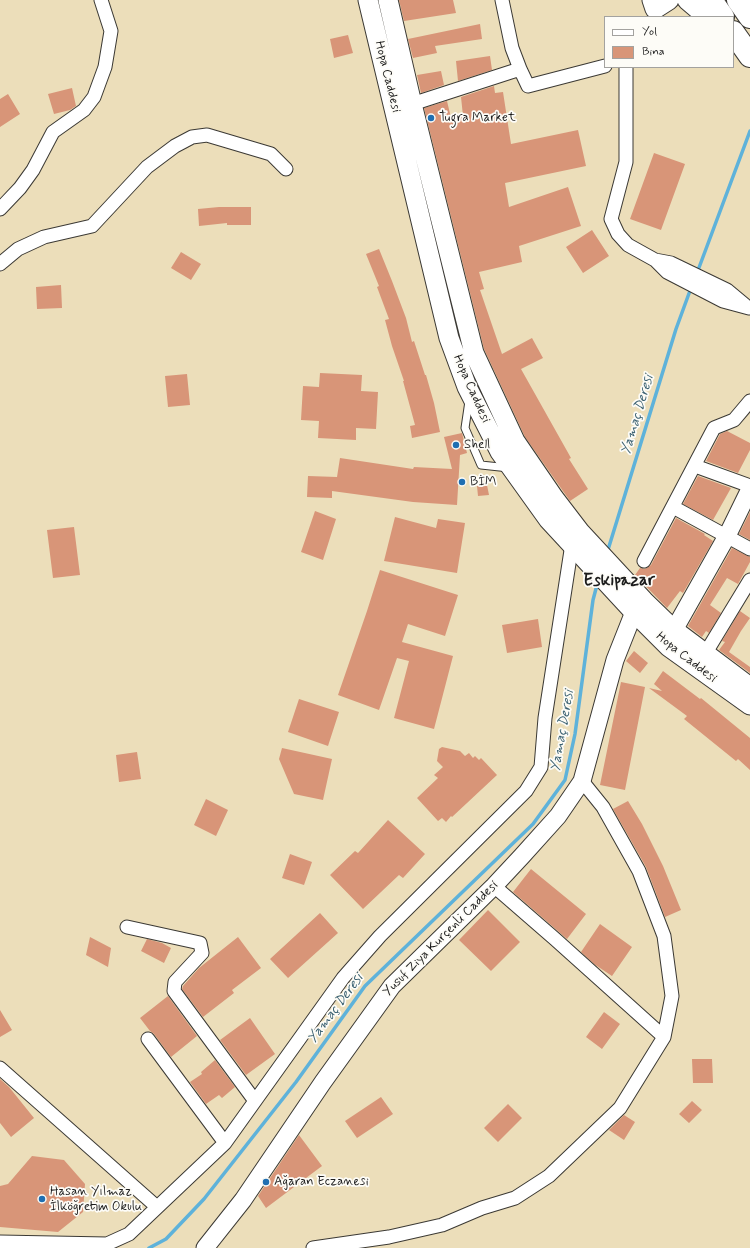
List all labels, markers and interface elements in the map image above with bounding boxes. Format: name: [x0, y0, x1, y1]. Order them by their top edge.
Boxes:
legend: [604, 16, 734, 68]
text: Yol: [642, 24, 657, 40]
street label: Hopa Caddesi: [371, 40, 403, 114]
text: Bina: [642, 44, 665, 60]
place label: Tugra Market: [439, 110, 516, 126]
marker: Tugra Market: [426, 113, 436, 123]
street label: Hopa Caddesi: [449, 352, 493, 426]
water label: Yamaç Deresi: [618, 373, 658, 457]
place label: Shell: [464, 437, 490, 453]
marker: Shell: [451, 440, 461, 450]
place label: BİM: [470, 474, 496, 490]
marker: BİM: [457, 477, 467, 487]
district label: Eskipazar: [583, 571, 655, 591]
street label: Hopa Caddesi: [652, 629, 720, 687]
water label: Yamaç Deresi: [548, 689, 578, 773]
street label: Yusuf Ziya Kurçenli Caddesi: [380, 878, 502, 1000]
water label: Yamaç Deresi: [304, 971, 368, 1047]
place label: Ağaran Eczanesi: [274, 1174, 369, 1190]
marker: Ağaran Eczanesi: [261, 1177, 271, 1187]
place label: Hasan Yılmaz İlköğretim Okulu: [50, 1184, 142, 1215]
marker: Hasan Yılmaz İlköğretim Okulu: [37, 1194, 47, 1204]

